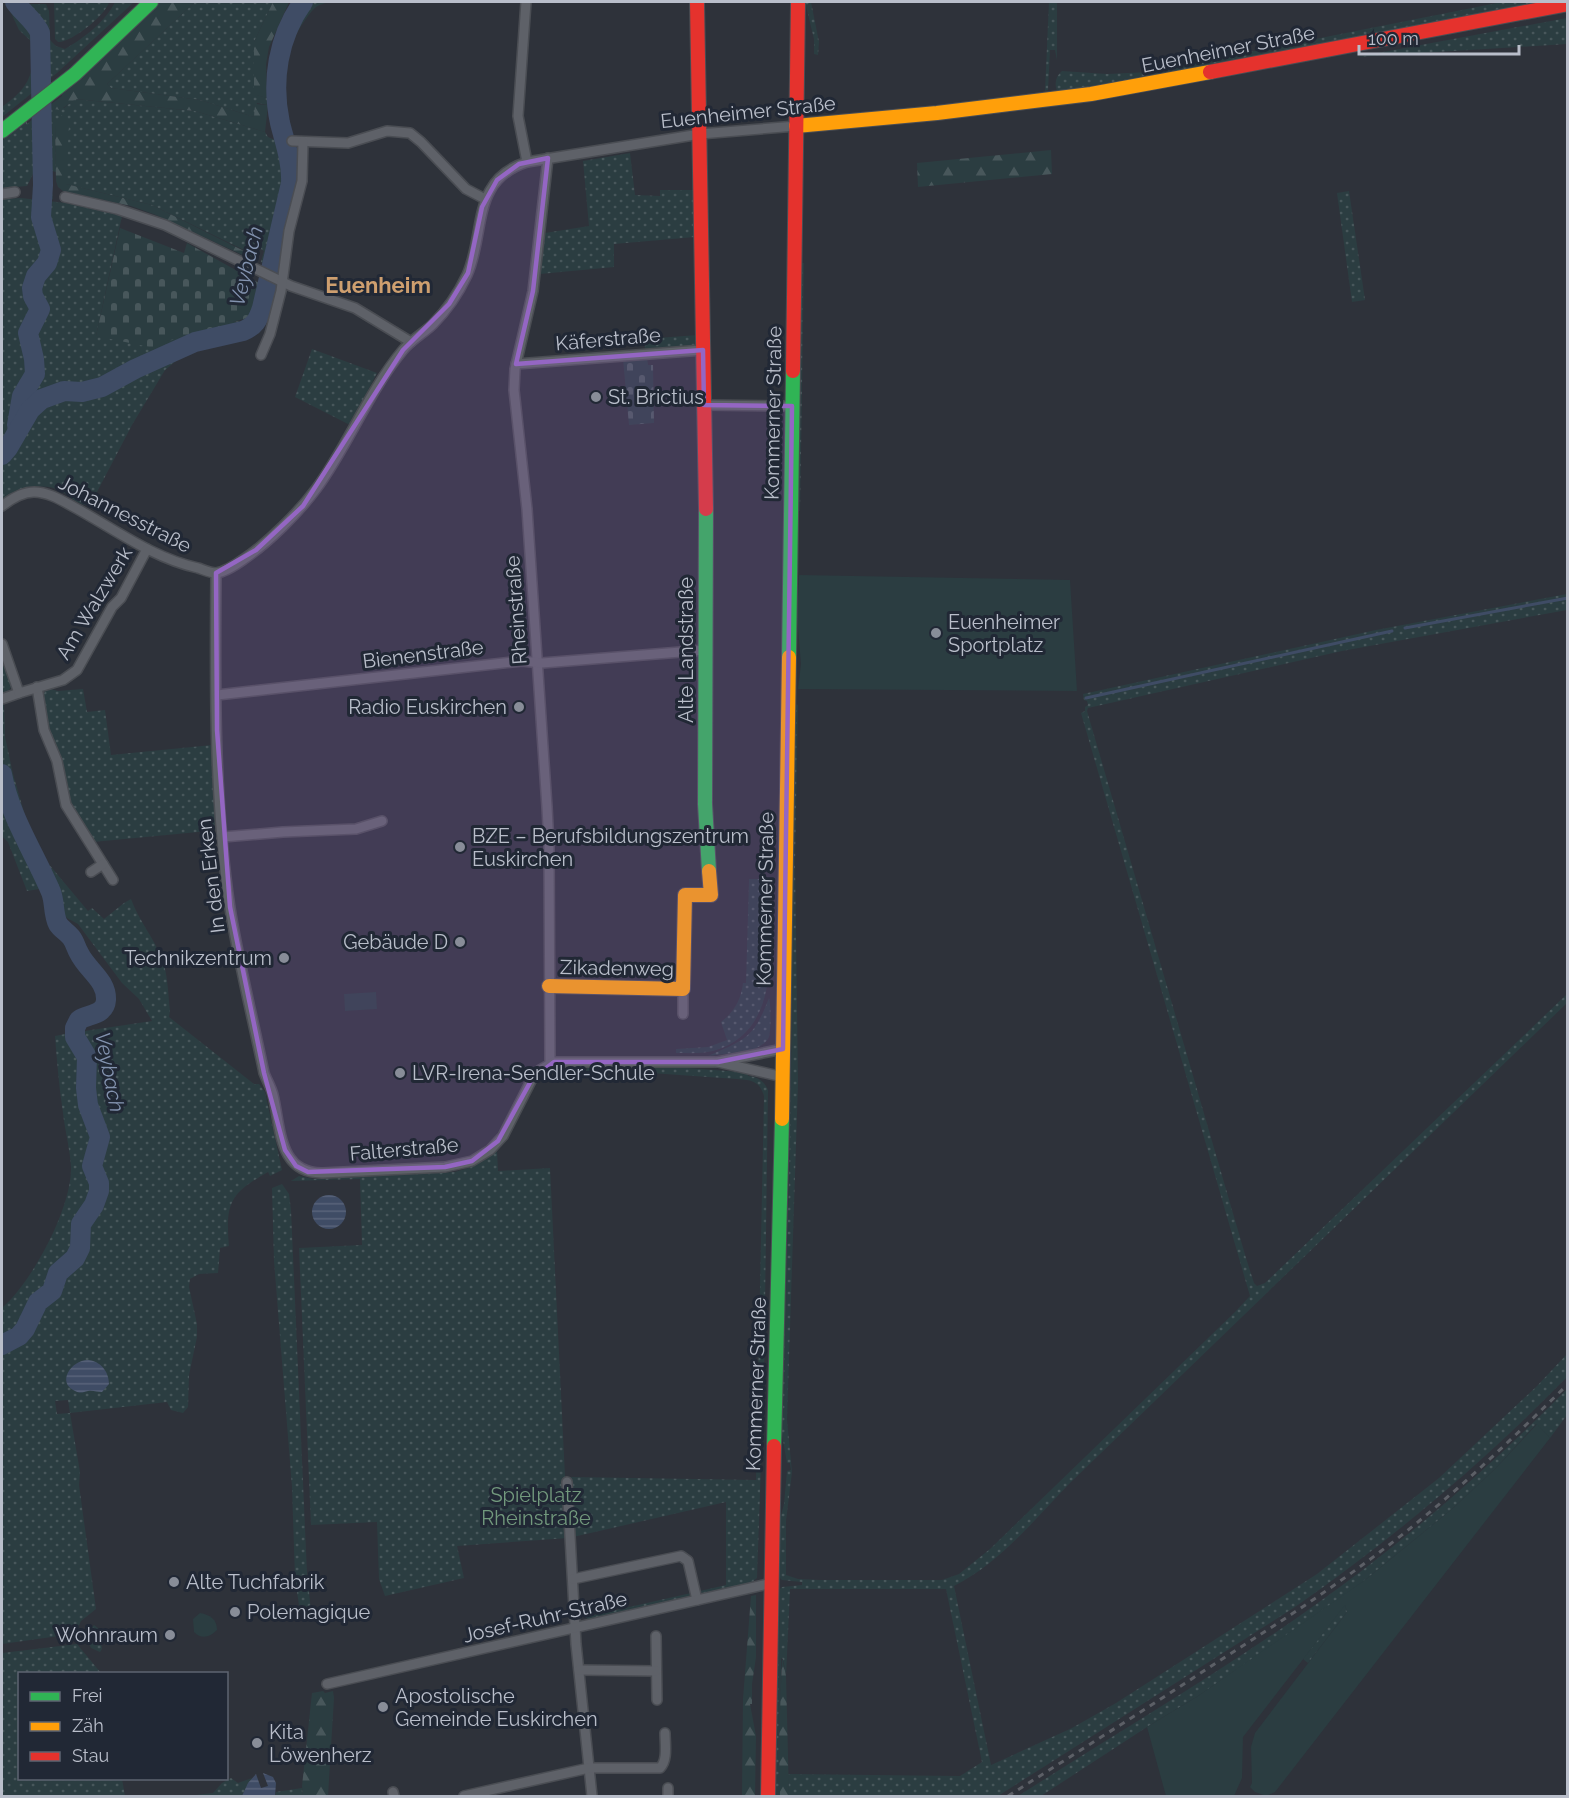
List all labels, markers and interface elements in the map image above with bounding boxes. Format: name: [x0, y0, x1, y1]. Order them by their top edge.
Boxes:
scale bar: [1359, 18, 1520, 56]
street label: Euenheimer Straße: [1139, 20, 1317, 78]
text: 100 m: [1368, 28, 1419, 49]
street label: Euenheimer Straße: [659, 91, 837, 133]
water label: Veybach: [224, 224, 268, 308]
district label: Euenheim: [325, 272, 431, 298]
street label: Käferstraße: [554, 322, 662, 356]
street label: Kommerner Straße: [759, 326, 787, 500]
place label: St. Brictius: [608, 385, 704, 409]
marker: St. Brictius: [589, 390, 603, 404]
street label: Johannesstraße: [55, 470, 196, 558]
street label: Am Walzwerk: [51, 542, 137, 664]
street label: Rheinstraße: [500, 554, 532, 665]
street label: Alte Landstraße: [674, 577, 698, 723]
place label: Euenheimer Sportplatz: [948, 610, 1060, 657]
marker: Euenheimer Sportplatz: [929, 626, 943, 640]
street label: Bienenstraße: [361, 635, 485, 673]
place label: Radio Euskirchen: [348, 695, 507, 719]
marker: Radio Euskirchen: [512, 700, 526, 714]
street label: Kommerner Straße: [751, 812, 779, 986]
street label: In den Erken: [192, 817, 230, 935]
place label: BZE – Berufsbildungszentrum Euskirchen: [472, 824, 749, 871]
marker: BZE – Berufsbildungszentrum Euskirchen: [453, 840, 467, 854]
place label: Gebäude D: [343, 930, 448, 954]
marker: Gebäude D: [453, 935, 467, 949]
place label: Technikzentrum: [124, 946, 272, 970]
marker: Technikzentrum: [277, 951, 291, 965]
street label: Zikadenweg: [560, 955, 674, 981]
water label: Veybach: [90, 1030, 130, 1114]
place label: LVR-Irena-Sendler-Schule: [412, 1061, 655, 1085]
marker: LVR-Irena-Sendler-Schule: [393, 1066, 407, 1080]
street label: Falterstraße: [349, 1132, 460, 1166]
street label: Kommerner Straße: [741, 1296, 771, 1471]
park label: Spielplatz Rheinstraße: [481, 1483, 591, 1530]
place label: Alte Tuchfabrik: [186, 1570, 325, 1594]
marker: Alte Tuchfabrik: [167, 1575, 181, 1589]
street label: Josef-Ruhr-Straße: [461, 1586, 630, 1648]
place label: Polemagique: [247, 1600, 371, 1624]
marker: Polemagique: [228, 1605, 242, 1619]
place label: Wohnraum: [55, 1623, 158, 1647]
marker: Wohnraum: [163, 1628, 177, 1642]
legend: [18, 1672, 228, 1780]
place label: Apostolische Gemeinde Euskirchen: [395, 1684, 598, 1731]
text: Frei: [72, 1685, 102, 1706]
marker: Apostolische Gemeinde Euskirchen: [376, 1700, 390, 1714]
text: Zäh: [72, 1715, 104, 1736]
place label: Kita Löwenherz: [269, 1720, 372, 1767]
marker: Kita Löwenherz: [250, 1736, 264, 1750]
text: Stau: [72, 1745, 109, 1766]

